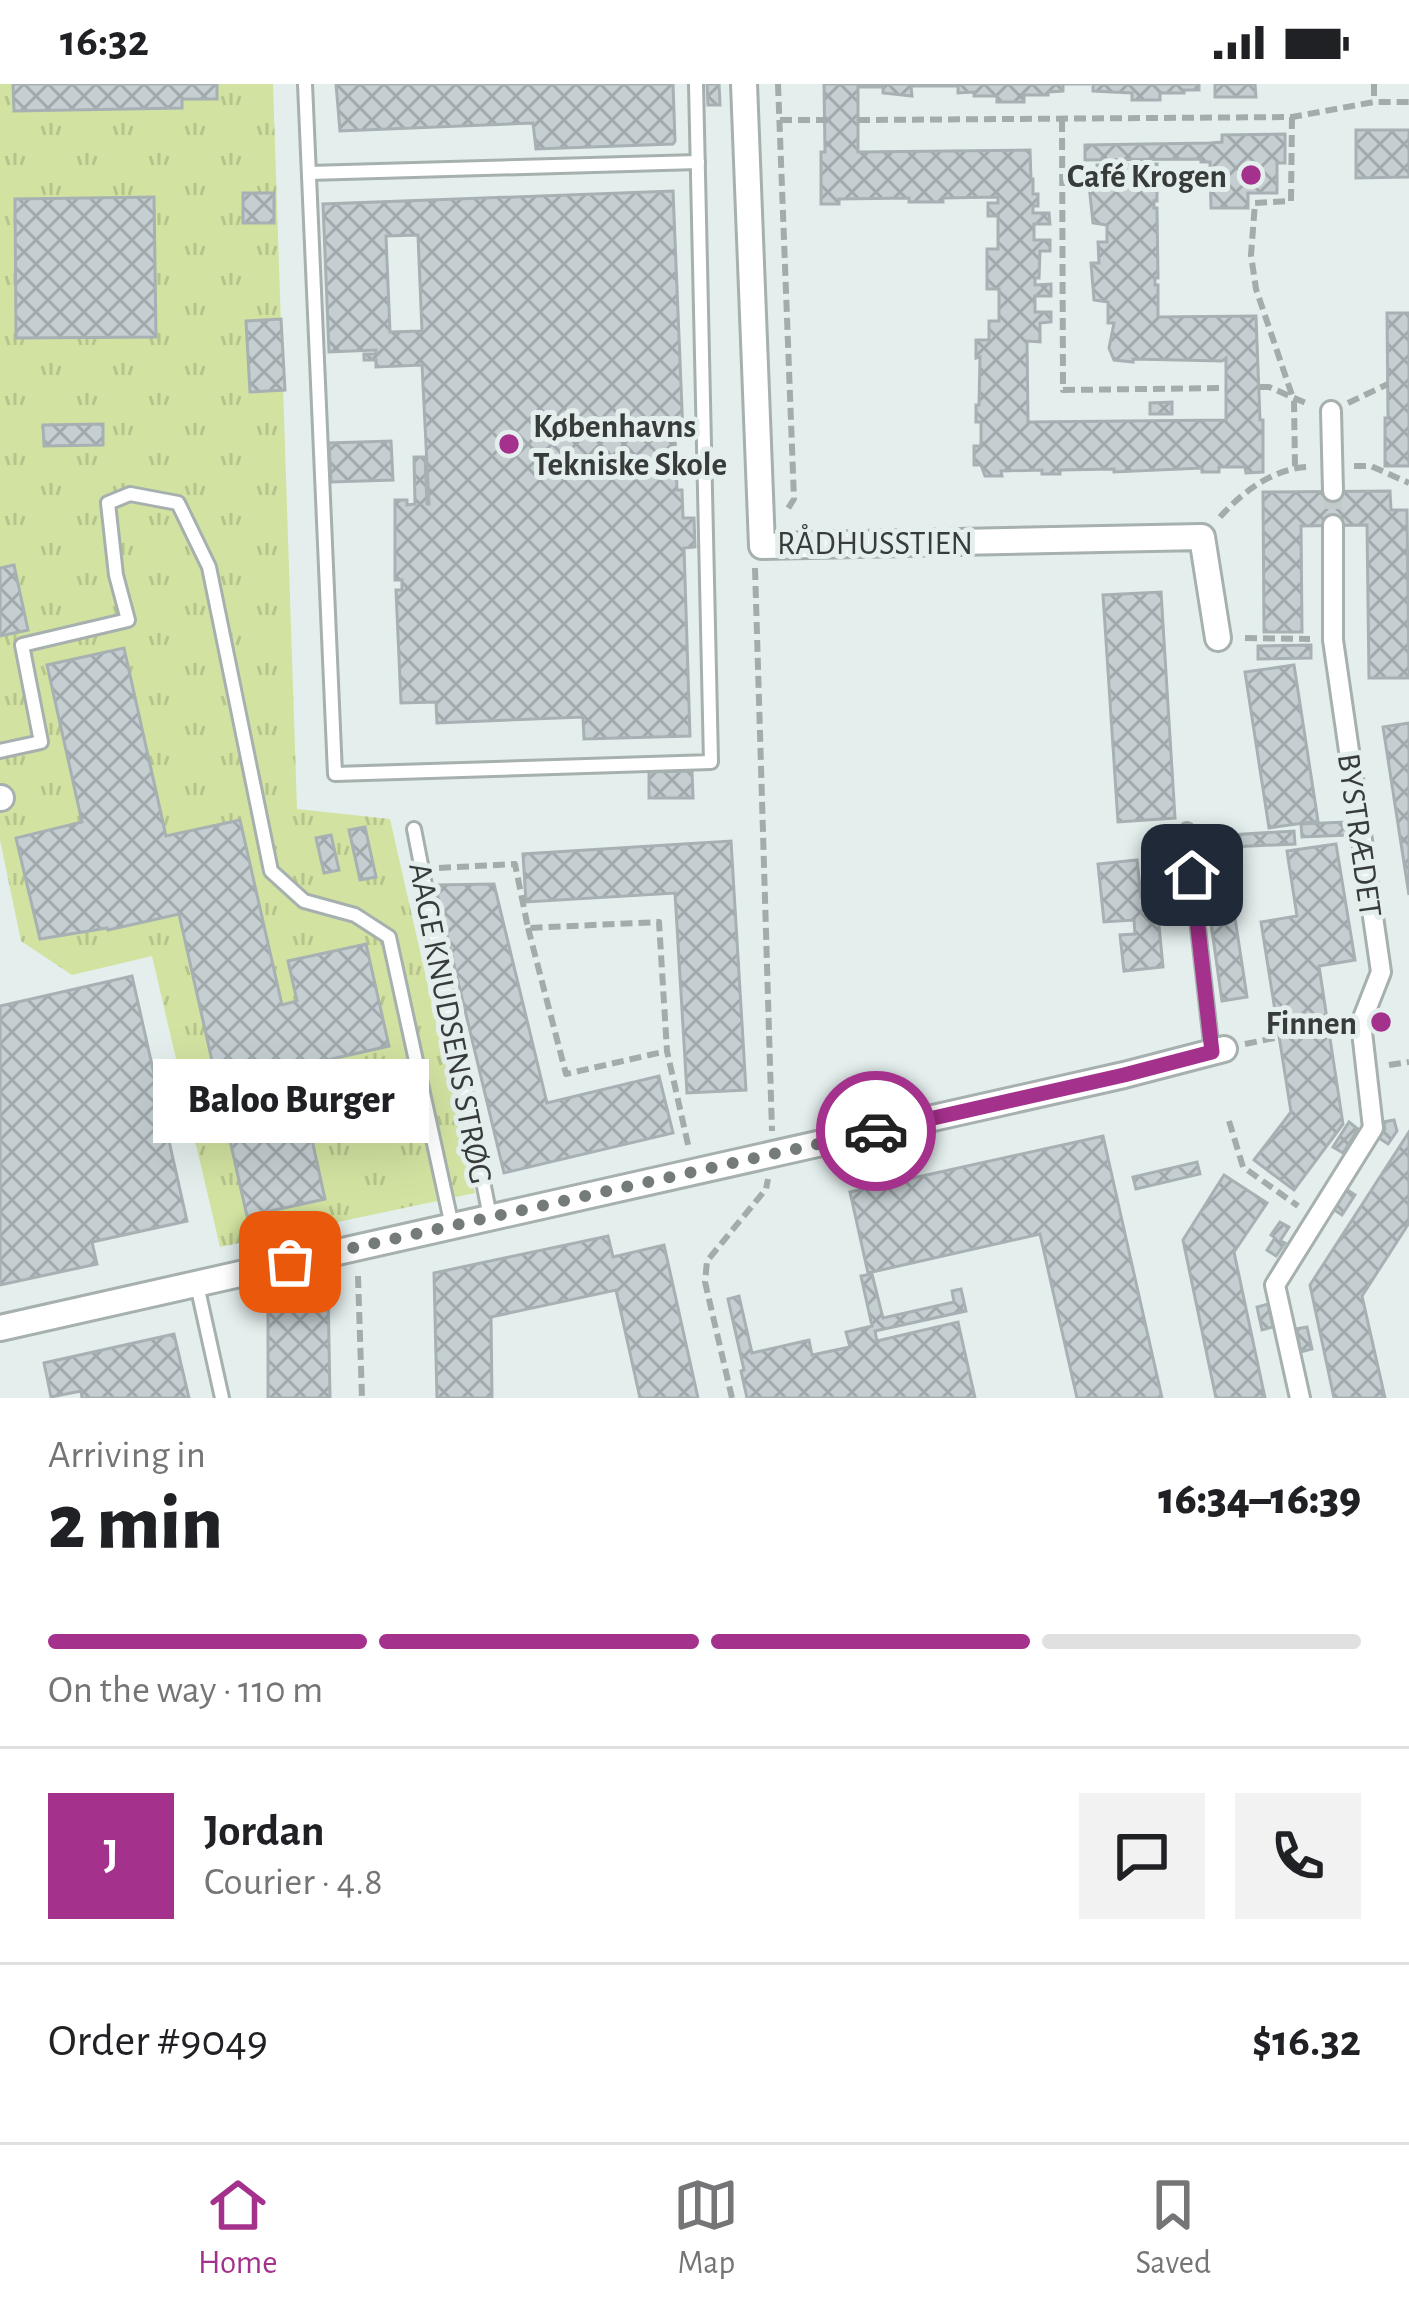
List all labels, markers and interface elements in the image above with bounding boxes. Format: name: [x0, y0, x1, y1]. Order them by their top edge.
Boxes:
text: 16:32: [60, 19, 149, 64]
place label: Café Krogen: [1067, 161, 1227, 194]
marker: Café Krogen: [1238, 162, 1264, 188]
place label: Københavns Tekniske Skole: [533, 411, 727, 482]
marker: Københavns Tekniske Skole: [496, 431, 522, 457]
street label: RÅDHUSSTIEN: [777, 523, 973, 561]
street label: BYSTRÆDET: [1331, 751, 1386, 919]
pin: [1141, 824, 1243, 926]
icon: home: [1159, 842, 1225, 908]
street label: AAGE KNUDSENS STRØG: [402, 860, 497, 1187]
place label: Finnen: [1266, 1008, 1357, 1041]
marker: Finnen: [1368, 1009, 1394, 1035]
callout: Baloo Burger: [152, 1058, 428, 1142]
courier: [816, 1071, 936, 1191]
text: Baloo Burger: [187, 1081, 395, 1120]
icon: car: [843, 1098, 909, 1164]
pin: [239, 1211, 341, 1313]
icon: bag: [257, 1229, 323, 1295]
text: Arriving in: [48, 1436, 206, 1475]
text: 16:34–16:39: [1158, 1477, 1361, 1522]
text: 2 min: [48, 1485, 223, 1563]
text: On the way · 110 m: [48, 1671, 323, 1710]
button: chat: [1079, 1793, 1205, 1919]
button: phone: [1235, 1793, 1361, 1919]
text: Jordan: [204, 1809, 325, 1854]
text: J: [103, 1833, 119, 1878]
text: Courier · 4.8: [204, 1863, 383, 1902]
text: Order #9049: [48, 2019, 268, 2064]
text: $16.32: [1252, 2019, 1361, 2064]
tab: Home: [198, 2172, 277, 2284]
tab: Map: [673, 2172, 739, 2284]
tab: Saved: [1135, 2172, 1211, 2284]

